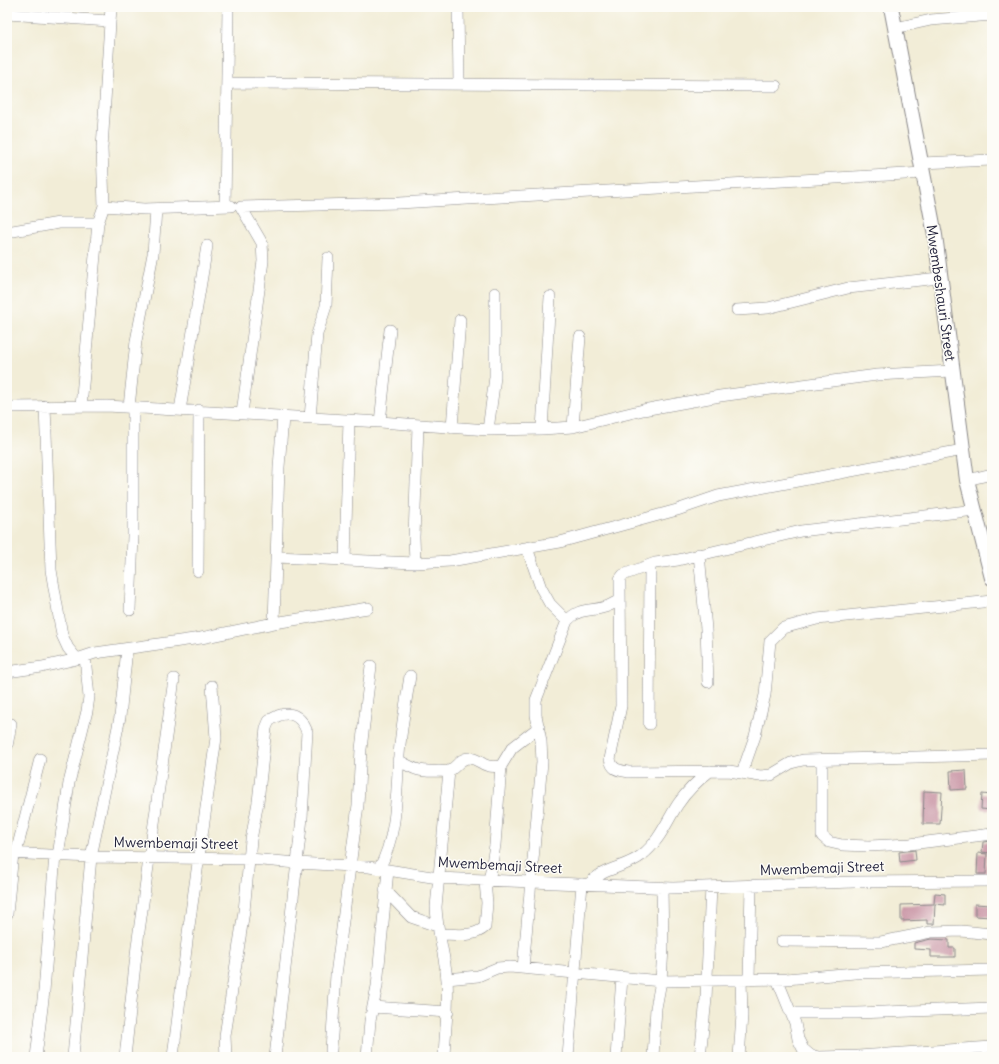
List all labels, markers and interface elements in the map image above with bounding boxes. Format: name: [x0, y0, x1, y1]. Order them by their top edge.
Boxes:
street label: Mwembeshauri Street: [923, 224, 960, 363]
street label: Mwembemaji Street: [114, 833, 239, 853]
street label: Mwembemaji Street: [437, 853, 563, 877]
street label: Mwembemaji Street: [759, 857, 885, 879]

